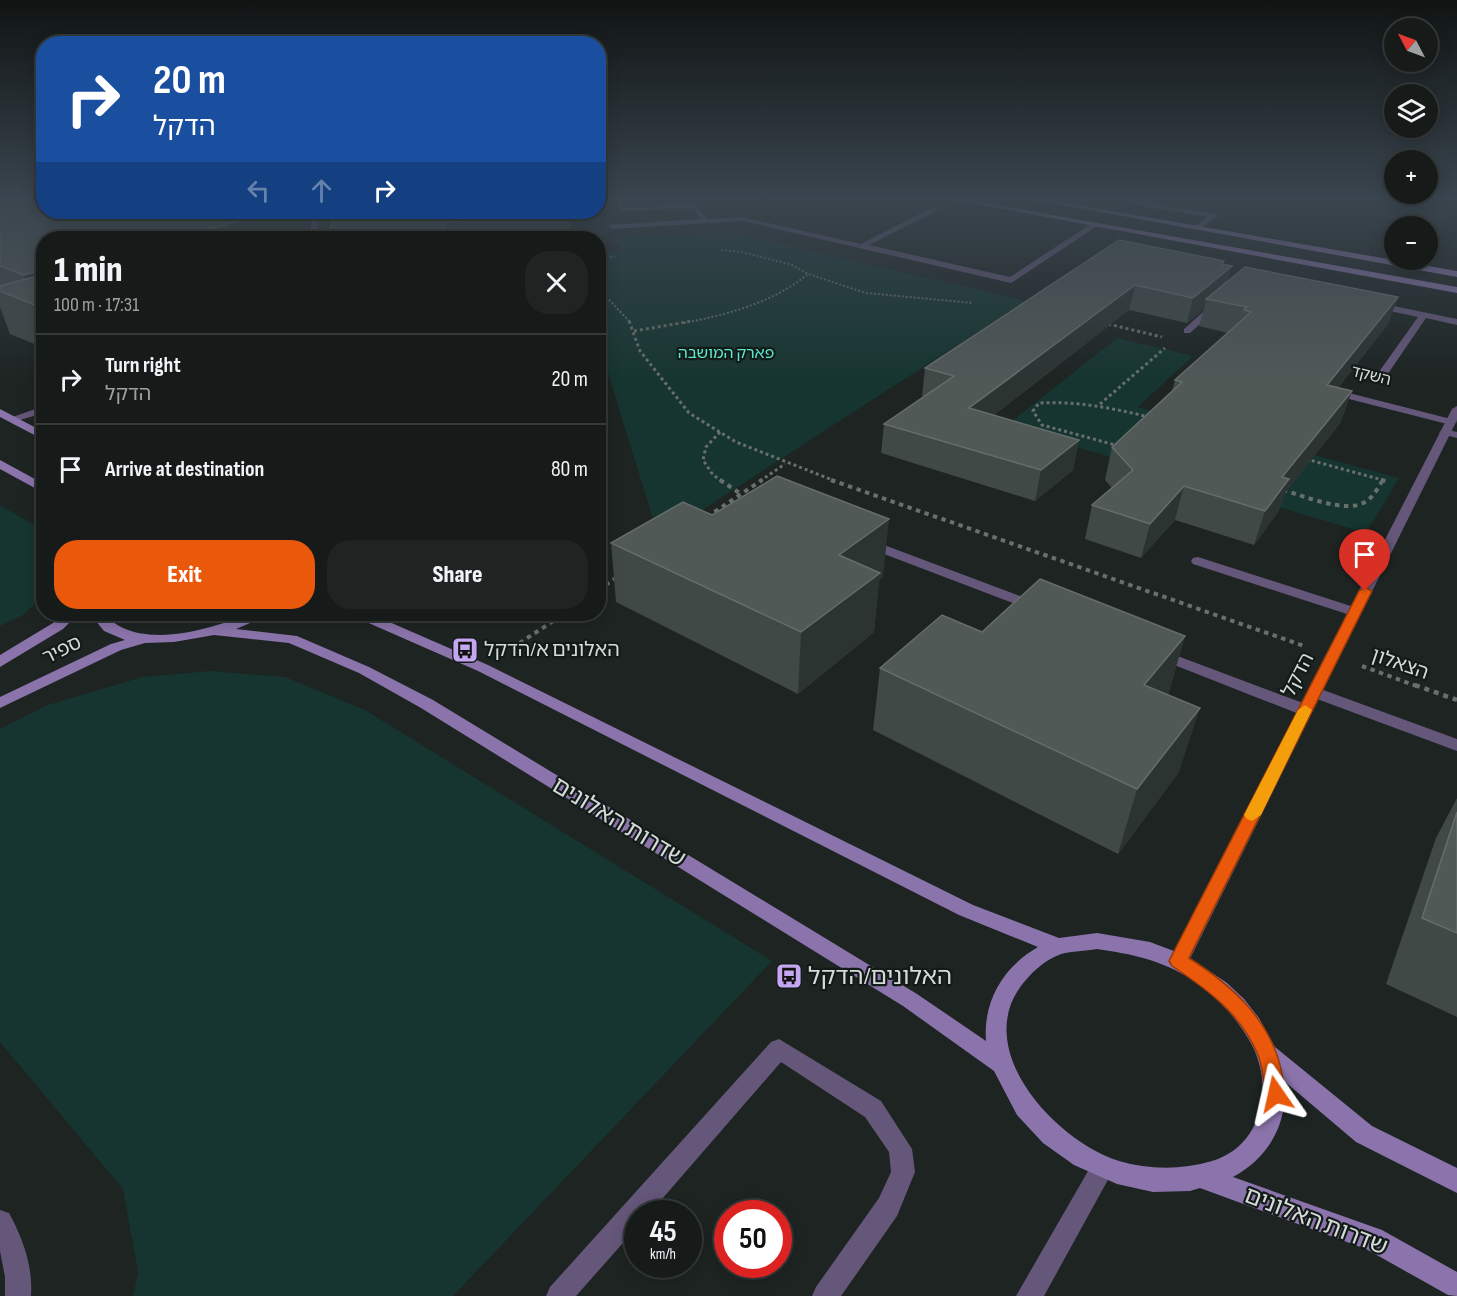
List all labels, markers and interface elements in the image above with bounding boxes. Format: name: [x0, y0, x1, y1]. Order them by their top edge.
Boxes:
north arrow: [1384, 18, 1438, 72]
map controls: [1384, 18, 1438, 270]
text: 20 m: [153, 55, 226, 106]
icon: right: [54, 60, 132, 138]
button: layers: [1384, 84, 1438, 138]
text: הדקל: [153, 111, 216, 143]
button: +: [1384, 150, 1438, 204]
icon: left: [242, 174, 275, 207]
icon: ahead: [305, 174, 338, 207]
icon: right: [368, 174, 401, 207]
button: −: [1384, 216, 1438, 270]
text: 1 min: [54, 249, 122, 292]
button: close: [525, 251, 588, 314]
text: 100 m · 17:31: [54, 293, 139, 317]
park label: פארק המושבה: [678, 344, 774, 363]
text: Turn right: [105, 352, 181, 379]
street label: השקד: [1349, 362, 1393, 390]
icon: right: [54, 363, 87, 396]
text: 20 m: [552, 366, 588, 393]
text: הדקל: [105, 382, 151, 406]
icon: arrive: [54, 453, 87, 486]
text: Arrive at destination: [105, 456, 264, 483]
text: 80 m: [551, 456, 588, 483]
pin: [1339, 529, 1390, 591]
icon: arrive: [1348, 538, 1381, 571]
button: Exit: [54, 540, 315, 609]
button: Share: [327, 540, 588, 609]
street label: ספיר: [38, 630, 86, 670]
bus stop icon: האלונים א/הדקל: [450, 635, 480, 665]
place label: האלונים א/הדקל: [484, 638, 620, 662]
street label: הצאלון: [1368, 643, 1432, 685]
street label: הדקל: [1277, 649, 1319, 701]
street label: שדרות האלונים: [547, 771, 691, 873]
bus stop icon: האלונים/הדקל: [774, 961, 804, 991]
place label: האלונים/הדקל: [808, 962, 952, 991]
position arrow: [1244, 1062, 1308, 1126]
street label: שדרות האלונים: [1240, 1180, 1392, 1262]
speed limit sign: 50: [714, 1200, 792, 1278]
text: 45: [649, 1214, 677, 1250]
text: km/h: [650, 1245, 676, 1264]

